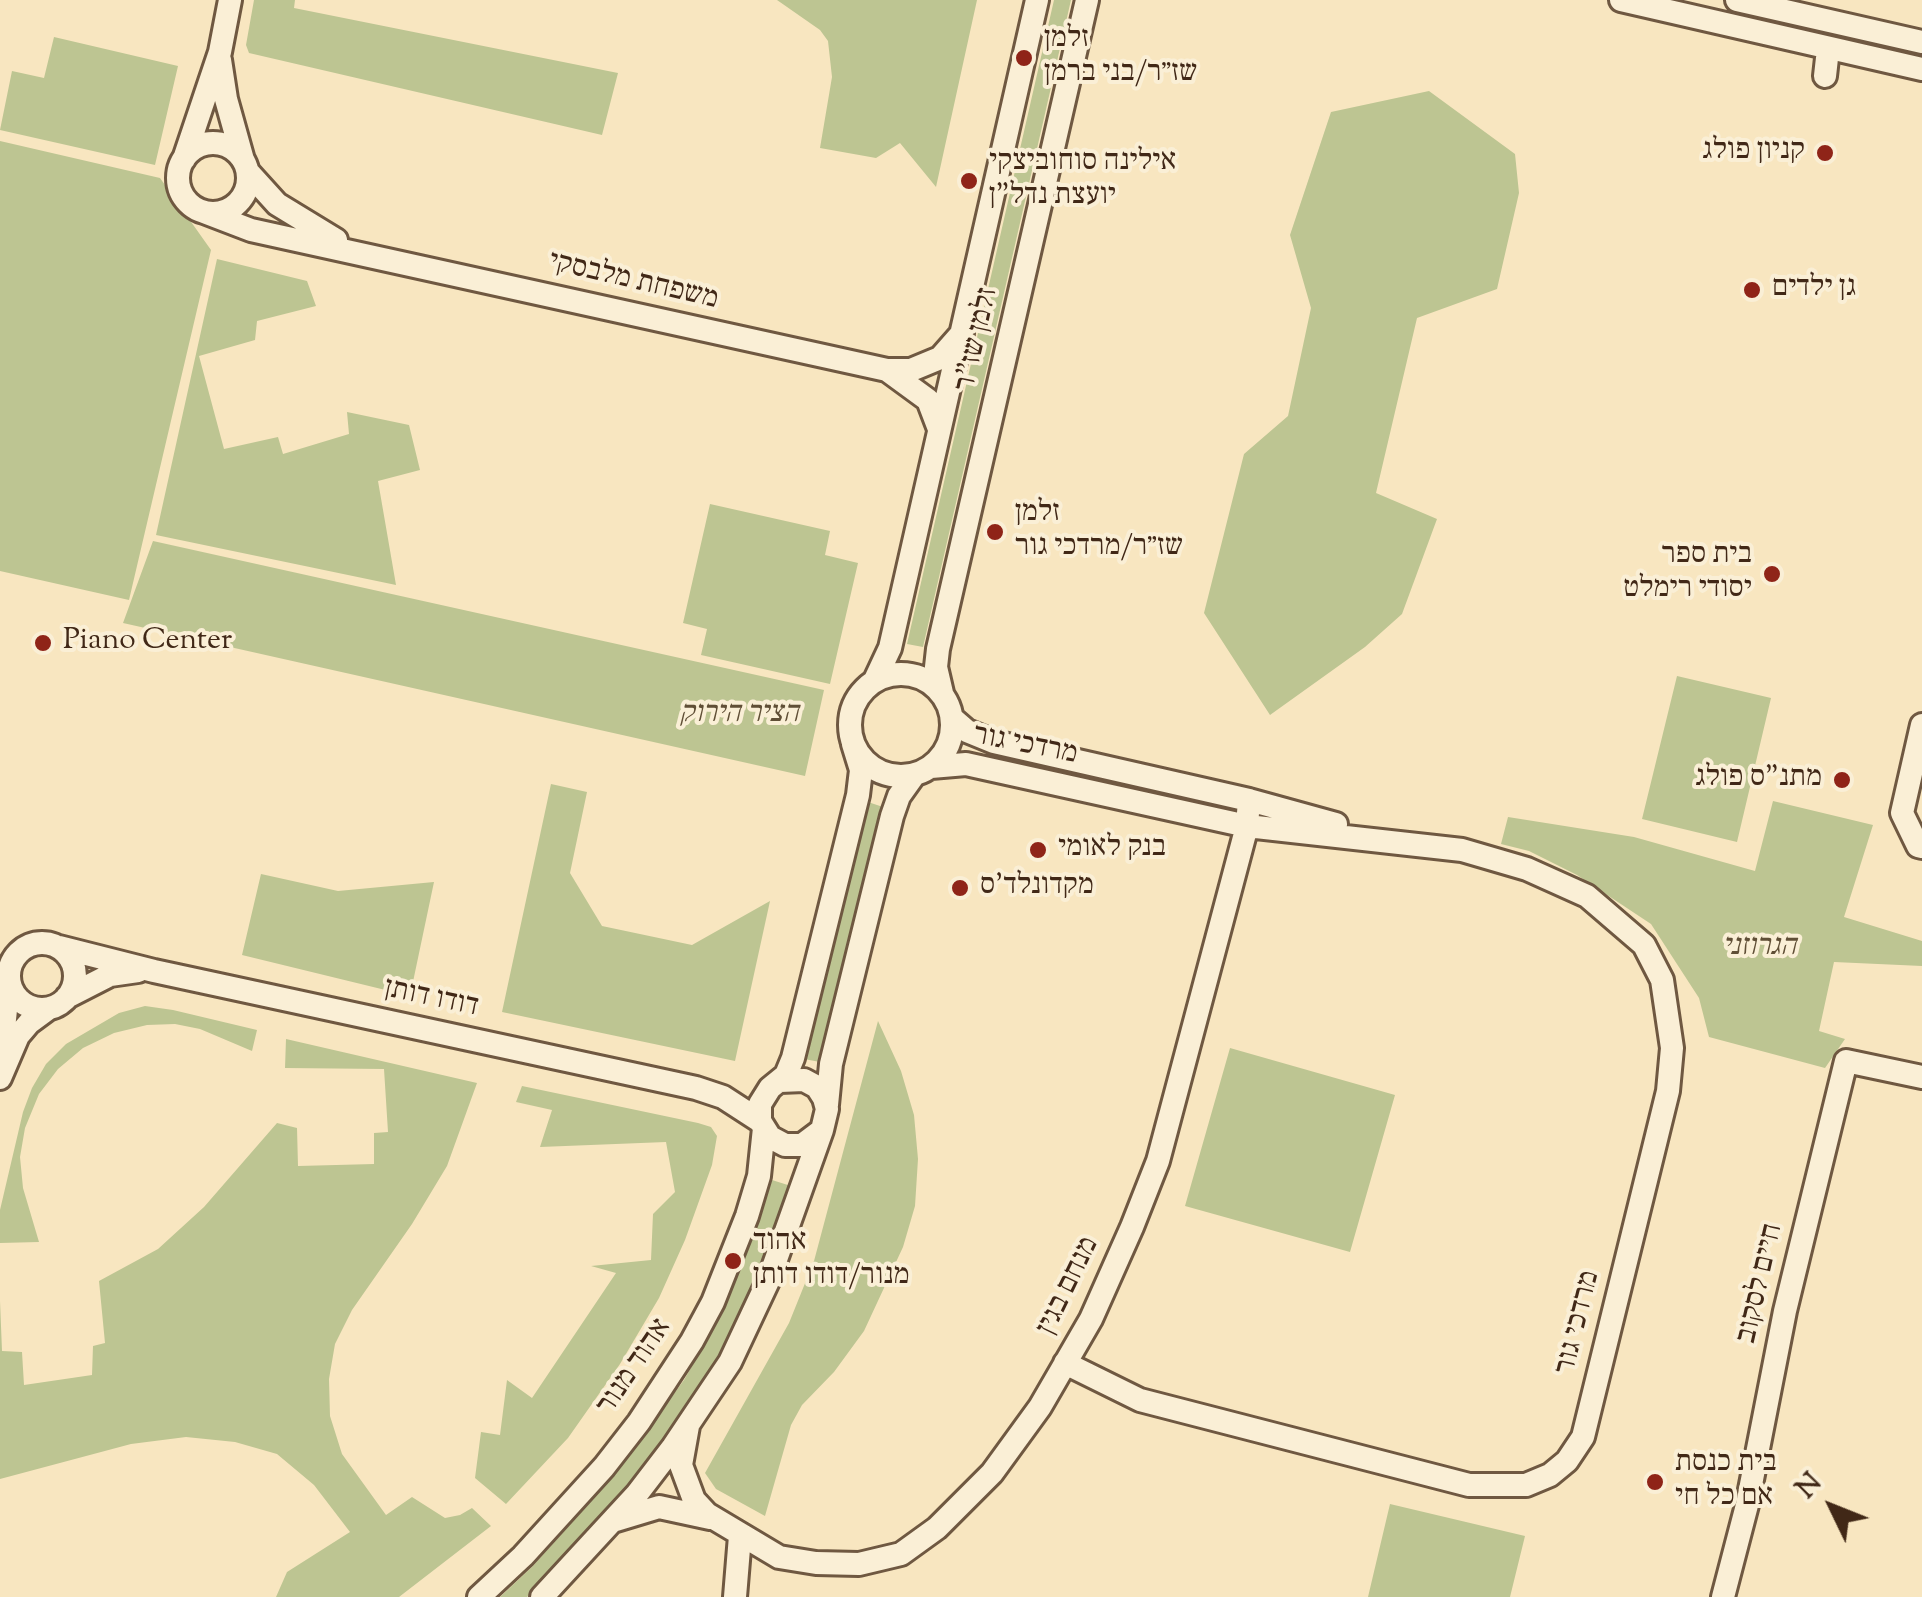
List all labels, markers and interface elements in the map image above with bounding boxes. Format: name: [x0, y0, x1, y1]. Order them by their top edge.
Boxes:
place label: זלמן שז״ר/בני ברמן: [1044, 23, 1197, 94]
marker: זלמן שז״ר/בני ברמן: [1013, 47, 1035, 69]
place label: קניון פולג: [1702, 135, 1805, 171]
marker: קניון פולג: [1814, 142, 1836, 164]
place label: אילינה סוחוביצקי יועצת נדל"ן: [989, 146, 1176, 216]
marker: אילינה סוחוביצקי יועצת נדל"ן: [958, 170, 980, 192]
street label: משפחת מלבסקי: [545, 246, 721, 320]
place label: גן ילדים: [1772, 272, 1856, 308]
marker: גן ילדים: [1741, 279, 1763, 301]
street label: זלמן שז"ר: [950, 285, 1008, 395]
place label: זלמן שז״ר/מרדכי גור: [1015, 497, 1183, 568]
marker: זלמן שז״ר/מרדכי גור: [984, 521, 1006, 543]
place label: בית ספר יסודי רימלט: [1623, 539, 1752, 610]
marker: בית ספר יסודי רימלט: [1761, 563, 1783, 585]
place label: Piano Center: [63, 625, 232, 661]
marker: Piano Center: [32, 632, 54, 654]
park label: הציר הירוק: [679, 698, 799, 734]
street label: מרדכי גור: [970, 719, 1080, 775]
place label: מתנ"ס פולג: [1695, 762, 1822, 798]
marker: מתנ"ס פולג: [1831, 769, 1853, 791]
place label: בנק לאומי: [1058, 832, 1166, 868]
marker: בנק לאומי: [1027, 839, 1049, 861]
place label: מקדונלד'ס: [980, 870, 1094, 906]
marker: מקדונלד'ס: [949, 877, 971, 899]
park label: הגרוזני: [1722, 931, 1796, 967]
street label: דודו דותן: [381, 972, 481, 1028]
street label: חיים לסקוב: [1731, 1221, 1793, 1347]
place label: אהוד מנור/דודו דותן: [753, 1226, 910, 1296]
street label: מנחם בגין: [1031, 1232, 1109, 1342]
marker: אהוד מנור/דודו דותן: [722, 1250, 744, 1272]
street label: מרדכי גור: [1550, 1267, 1610, 1379]
street label: אהוד מנור: [591, 1313, 681, 1423]
place label: בית כנסת אם כל חי: [1675, 1447, 1777, 1518]
north arrow: [1782, 1457, 1882, 1557]
text: N: [1788, 1465, 1832, 1508]
marker: בית כנסת אם כל חי: [1644, 1471, 1666, 1493]

